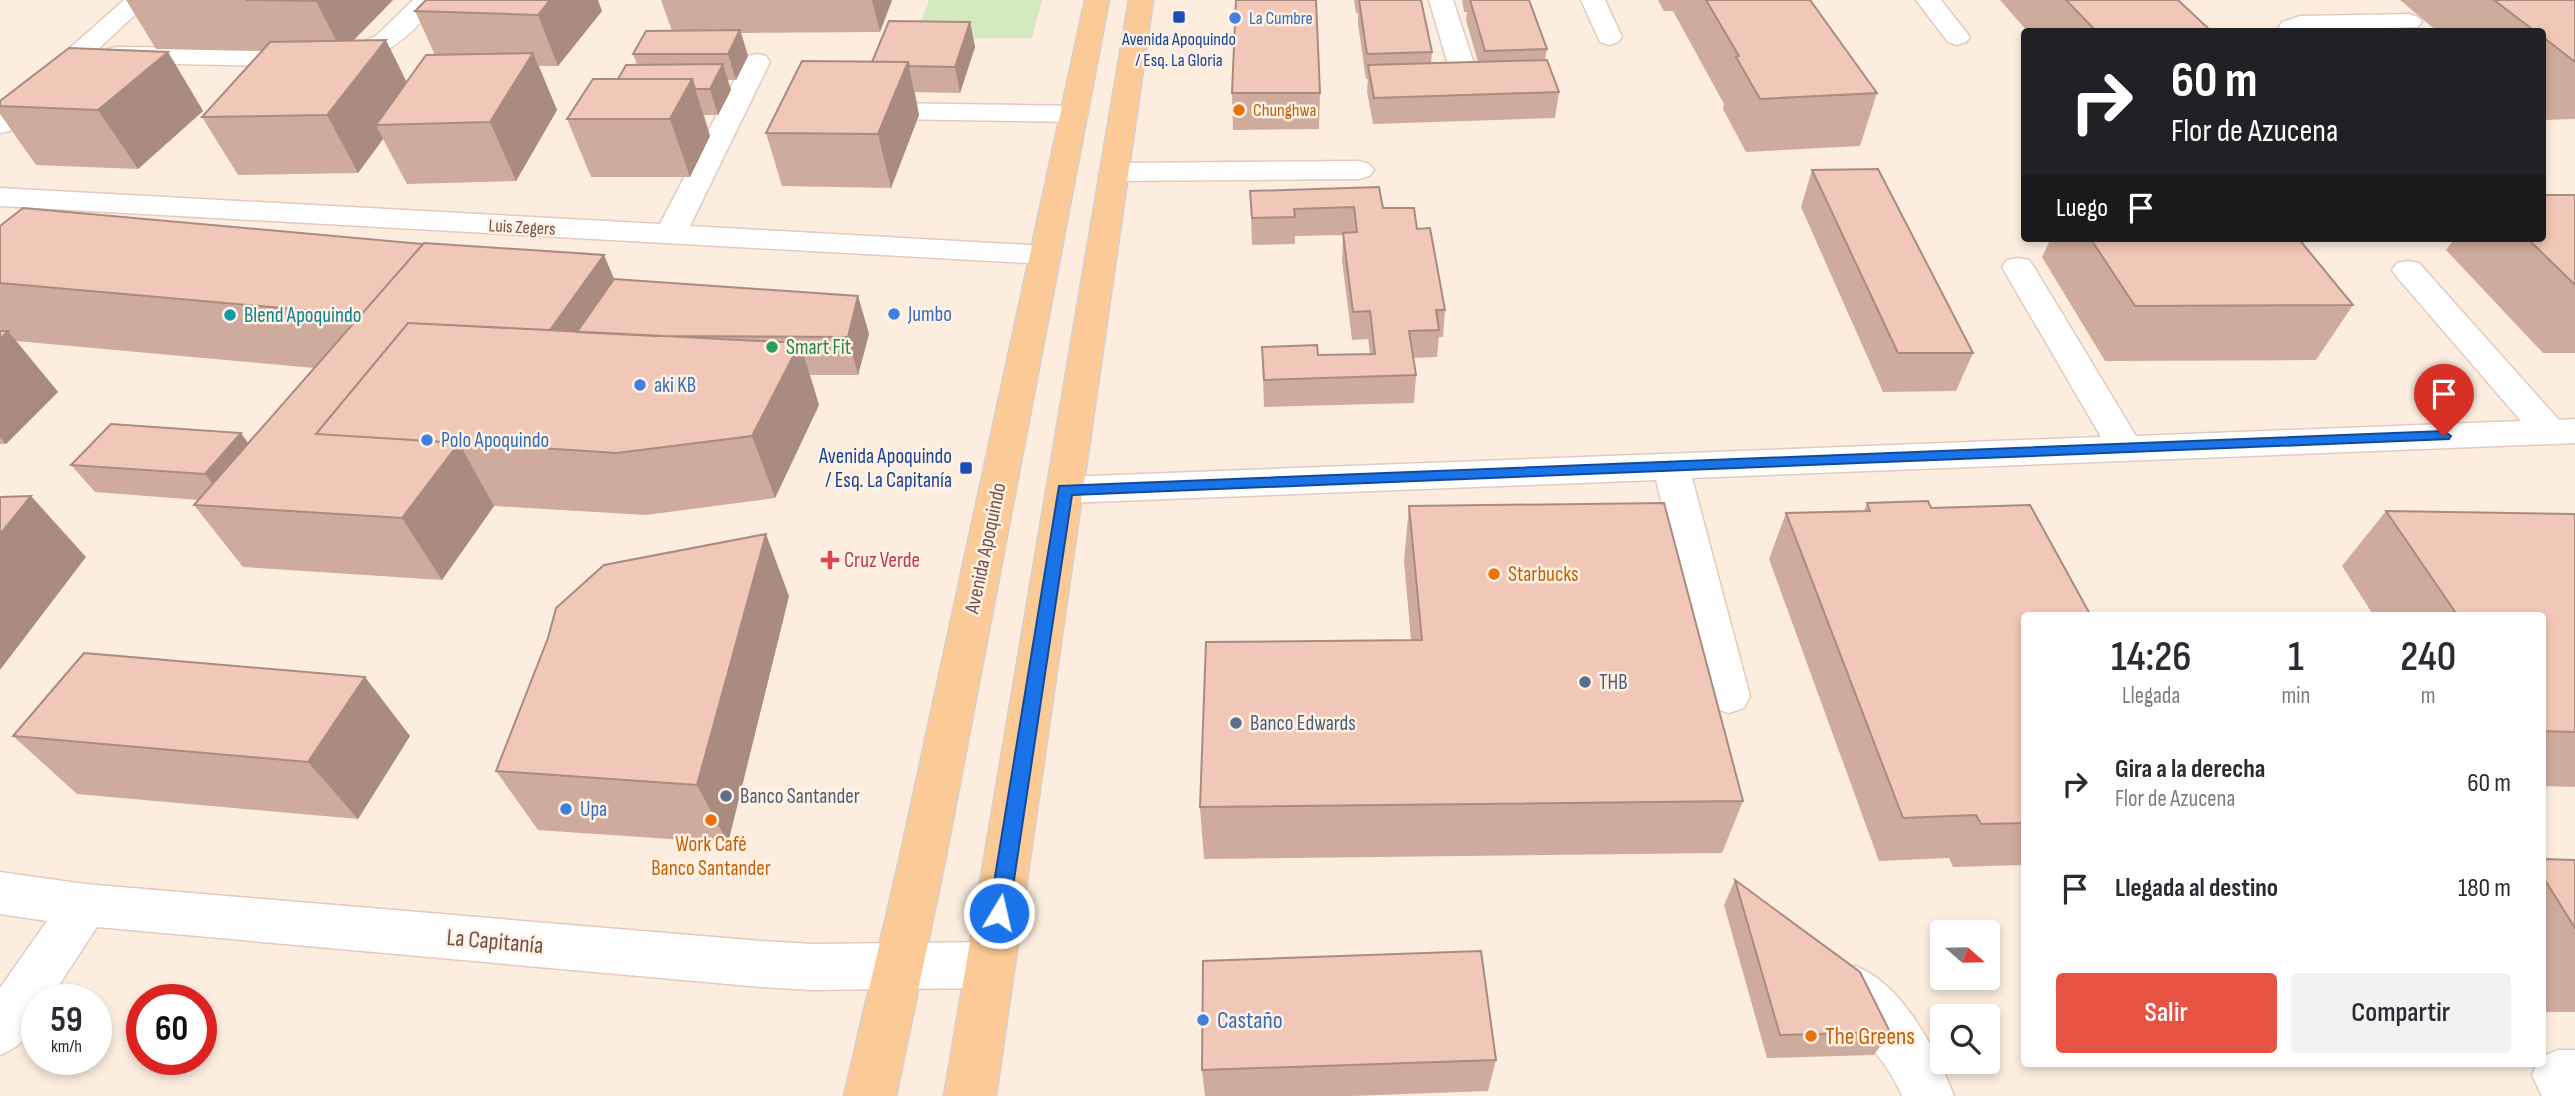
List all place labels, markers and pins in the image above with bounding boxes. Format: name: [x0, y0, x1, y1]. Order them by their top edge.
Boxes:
place label: La Cumbre: [1249, 8, 1313, 29]
marker: Avenida Apoquindo / Esq. La Gloria: [1171, 9, 1187, 25]
marker: La Cumbre: [1227, 10, 1243, 26]
place label: Avenida Apoquindo / Esq. La Gloria: [1121, 29, 1236, 71]
place label: Chunghwa: [1253, 100, 1316, 121]
marker: Chunghwa: [1231, 102, 1247, 118]
place label: Jumbo: [907, 302, 952, 327]
place label: Blend Apoquindo: [244, 303, 361, 328]
marker: Jumbo: [886, 306, 902, 322]
marker: Blend Apoquindo: [222, 307, 238, 323]
place label: Smart Fit: [786, 335, 851, 360]
marker: Smart Fit: [764, 339, 780, 355]
pin: [2414, 364, 2474, 436]
place label: aki KB: [654, 373, 696, 398]
marker: aki KB: [632, 377, 648, 393]
place label: Polo Apoquindo: [441, 428, 549, 453]
marker: Polo Apoquindo: [419, 432, 435, 448]
place label: Avenida Apoquindo / Esq. La Capitanía: [818, 444, 952, 493]
marker: Avenida Apoquindo / Esq. La Capitanía: [958, 460, 974, 476]
place label: Cruz Verde: [844, 548, 920, 573]
marker: Cruz Verde: [822, 552, 838, 568]
place label: Starbucks: [1508, 562, 1579, 587]
marker: Starbucks: [1486, 566, 1502, 582]
place label: THB: [1599, 670, 1628, 695]
marker: THB: [1577, 674, 1593, 690]
place label: Banco Edwards: [1250, 711, 1356, 736]
marker: Banco Edwards: [1228, 715, 1244, 731]
place label: Banco Santander: [740, 784, 860, 809]
marker: Banco Santander: [718, 788, 734, 804]
place label: Upa: [580, 797, 607, 822]
marker: Upa: [558, 801, 574, 817]
marker: Work Café Banco Santander: [703, 812, 719, 828]
place label: Work Café Banco Santander: [651, 832, 771, 881]
place label: Castaño: [1217, 1006, 1283, 1035]
marker: Castaño: [1195, 1012, 1211, 1028]
place label: The Greens: [1825, 1022, 1915, 1051]
marker: The Greens: [1803, 1028, 1819, 1044]

